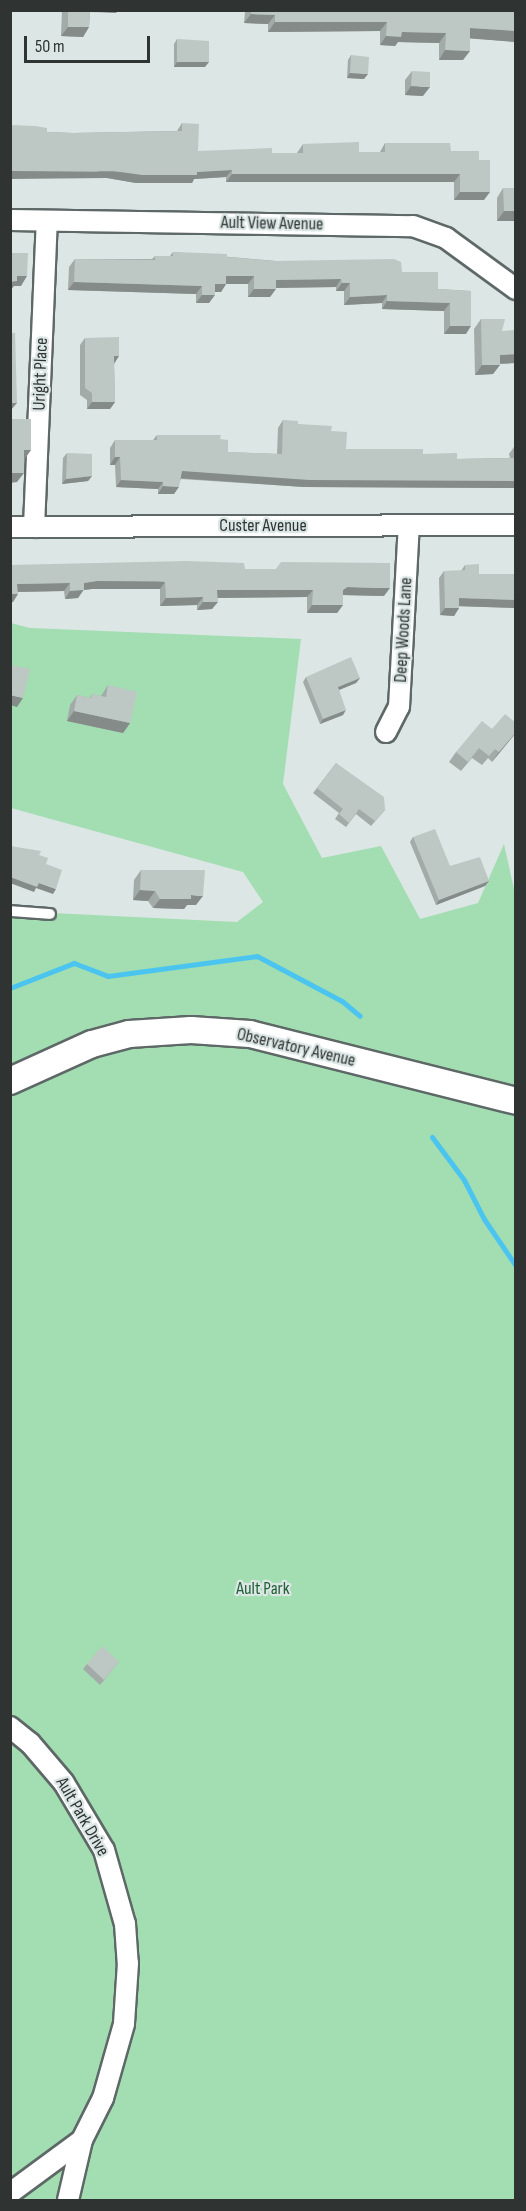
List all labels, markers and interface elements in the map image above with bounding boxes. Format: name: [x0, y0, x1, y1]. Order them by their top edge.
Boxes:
scale bar: [27, 24, 153, 62]
text: 50 m: [35, 36, 65, 57]
street label: Ault View Avenue: [221, 212, 323, 236]
street label: Uright Place: [29, 337, 53, 411]
street label: Custer Avenue: [219, 515, 307, 537]
street label: Deep Woods Lane: [390, 577, 418, 683]
street label: Observatory Avenue: [235, 1024, 357, 1072]
park label: Ault Park: [236, 1578, 290, 1600]
street label: Ault Park Drive: [51, 1774, 113, 1860]

